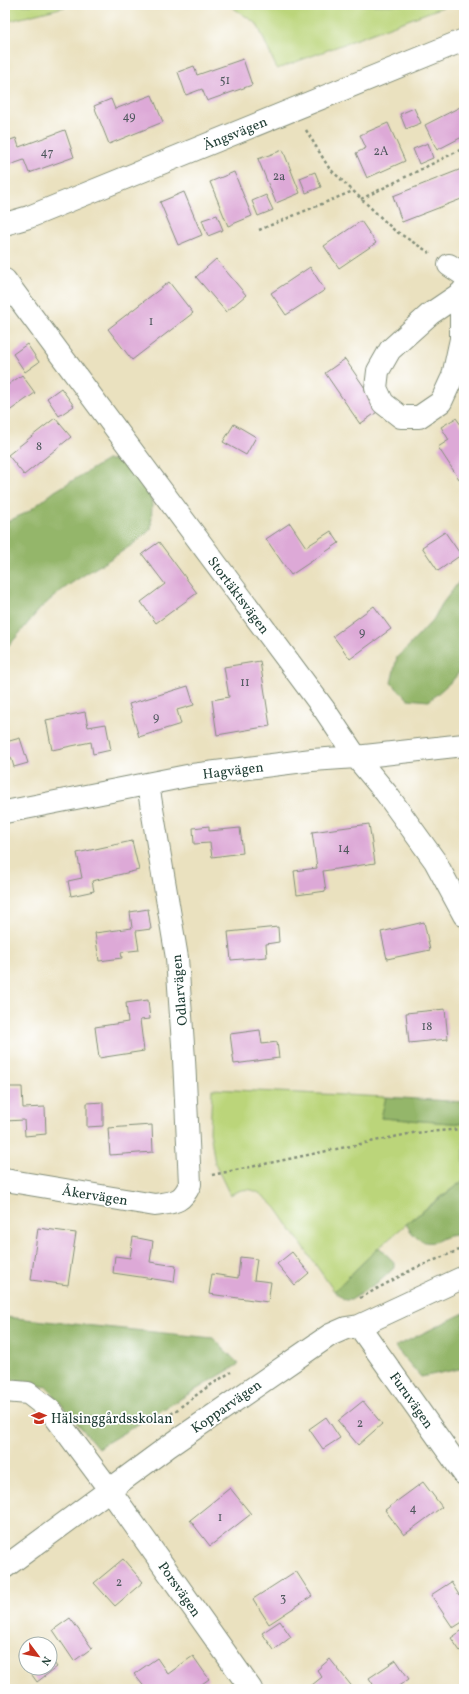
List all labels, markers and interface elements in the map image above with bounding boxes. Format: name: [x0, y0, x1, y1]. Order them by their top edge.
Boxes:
house number: 51: [220, 73, 230, 89]
house number: 49: [122, 109, 136, 125]
street label: Ängsvägen: [201, 113, 270, 156]
house number: 2A: [374, 144, 389, 160]
house number: 47: [41, 145, 54, 161]
house number: 2a: [273, 169, 285, 185]
house number: 1: [149, 314, 153, 330]
house number: 8: [36, 439, 42, 455]
street label: Stortäktsvägen: [202, 553, 273, 639]
house number: 9: [359, 625, 365, 641]
house number: 11: [240, 675, 250, 691]
house number: 9: [153, 710, 159, 726]
street label: Hagvägen: [202, 758, 265, 785]
house number: 14: [338, 841, 350, 857]
street label: Odlarvägen: [168, 953, 193, 1026]
house number: 18: [422, 1019, 432, 1035]
street label: Åkervägen: [61, 1182, 129, 1211]
street label: Furuvägen: [384, 1369, 437, 1433]
street label: Kopparvägen: [188, 1376, 266, 1438]
school or university icon: Hälsinggårdsskolan: [30, 1409, 48, 1427]
place label: Hälsinggårdsskolan: [51, 1410, 173, 1429]
house number: 2: [357, 1416, 363, 1432]
house number: 4: [409, 1501, 417, 1517]
house number: 1: [218, 1510, 222, 1526]
street label: Porsvägen: [153, 1558, 205, 1621]
house number: 2: [116, 1575, 122, 1591]
house number: 3: [280, 1591, 286, 1607]
north arrow: [18, 1636, 58, 1676]
text: N: [37, 1653, 54, 1668]

